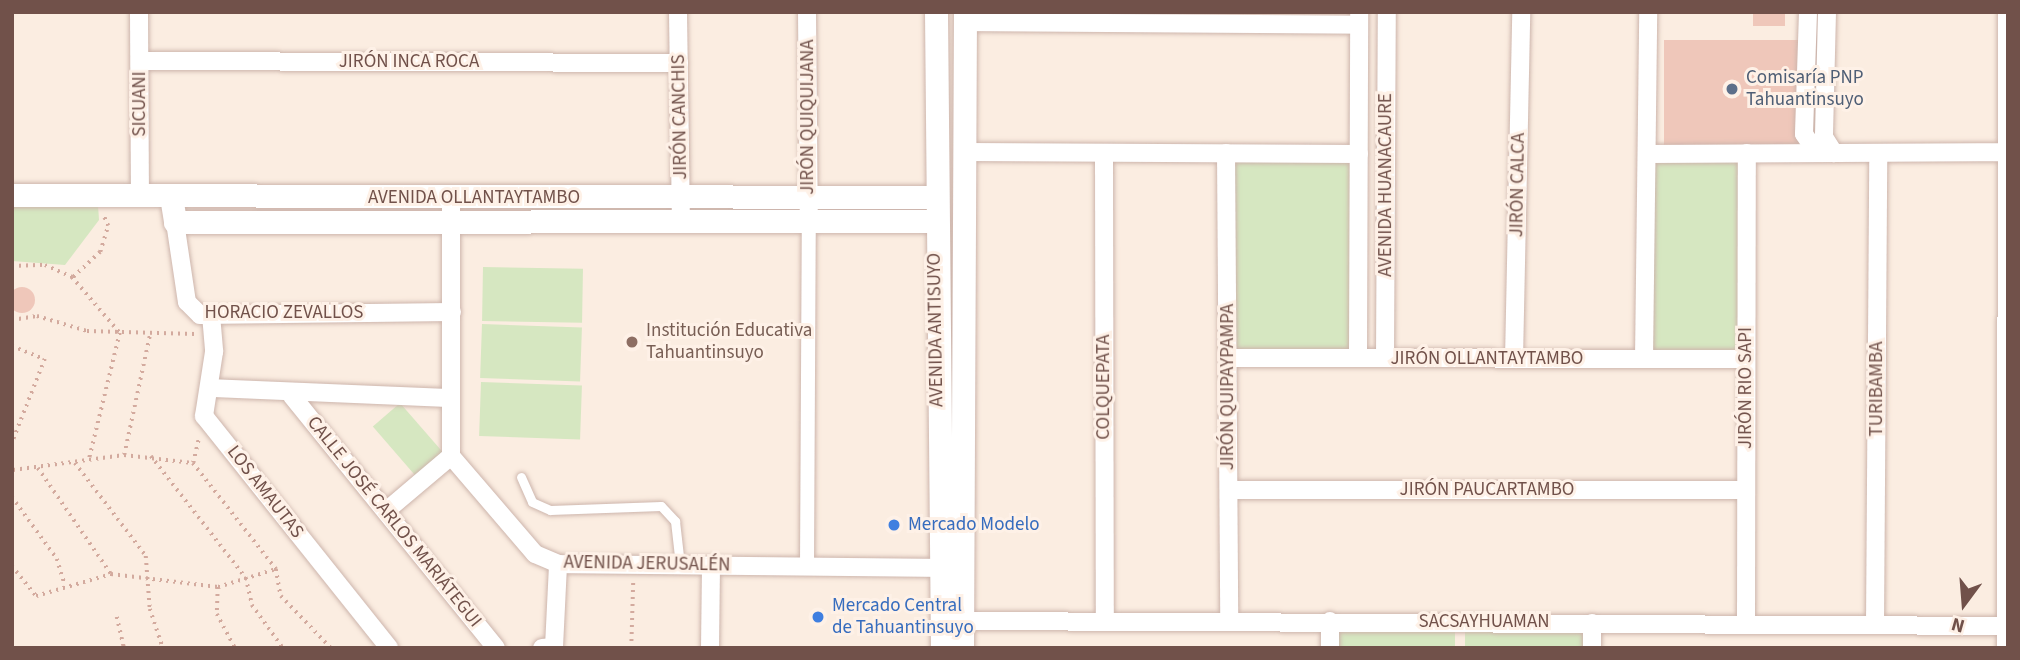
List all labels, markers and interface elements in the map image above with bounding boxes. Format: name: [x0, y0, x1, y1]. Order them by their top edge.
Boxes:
street label: JIRÓN QUIQUIJANA: [797, 39, 819, 195]
street label: JIRÓN INCA ROCA: [339, 51, 479, 73]
street label: JIRÓN CANCHIS: [668, 54, 692, 180]
place label: Comisaría PNP Tahuantinsuyo: [1746, 67, 1864, 111]
street label: SICUANI: [129, 71, 151, 137]
marker: Comisaría PNP Tahuantinsuyo: [1724, 81, 1740, 97]
street label: AVENIDA HUANACAURE: [1375, 93, 1397, 277]
street label: JIRÓN CALCA: [1506, 132, 1530, 238]
street label: AVENIDA OLLANTAYTAMBO: [368, 187, 580, 209]
street label: AVENIDA ANTISUYO: [923, 253, 949, 407]
street label: HORACIO ZEVALLOS: [205, 302, 363, 324]
street label: JIRÓN QUIPAYPAMPA: [1217, 304, 1239, 470]
place label: Institución Educativa Tahuantinsuyo: [646, 320, 812, 364]
street label: JIRÓN RIO SAPI: [1735, 327, 1757, 449]
marker: Institución Educativa Tahuantinsuyo: [624, 334, 640, 350]
street label: COLQUEPATA: [1093, 334, 1115, 440]
street label: TURIBAMBA: [1866, 341, 1888, 437]
street label: JIRÓN OLLANTAYTAMBO: [1391, 348, 1583, 370]
street label: CALLE JOSÉ CARLOS MARIÁTEGUI: [302, 412, 486, 632]
street label: LOS AMAUTAS: [222, 441, 308, 543]
street label: JIRÓN PAUCARTAMBO: [1400, 479, 1574, 501]
place label: Mercado Modelo: [908, 514, 1040, 536]
marker: Mercado Modelo: [886, 517, 902, 533]
street label: AVENIDA JERUSALÉN: [563, 551, 731, 577]
north arrow: [1929, 569, 1999, 639]
place label: Mercado Central de Tahuantinsuyo: [832, 595, 974, 639]
marker: Mercado Central de Tahuantinsuyo: [810, 609, 826, 625]
text: N: [1948, 610, 1968, 639]
street label: SACSAYHUAMAN: [1419, 611, 1549, 633]

